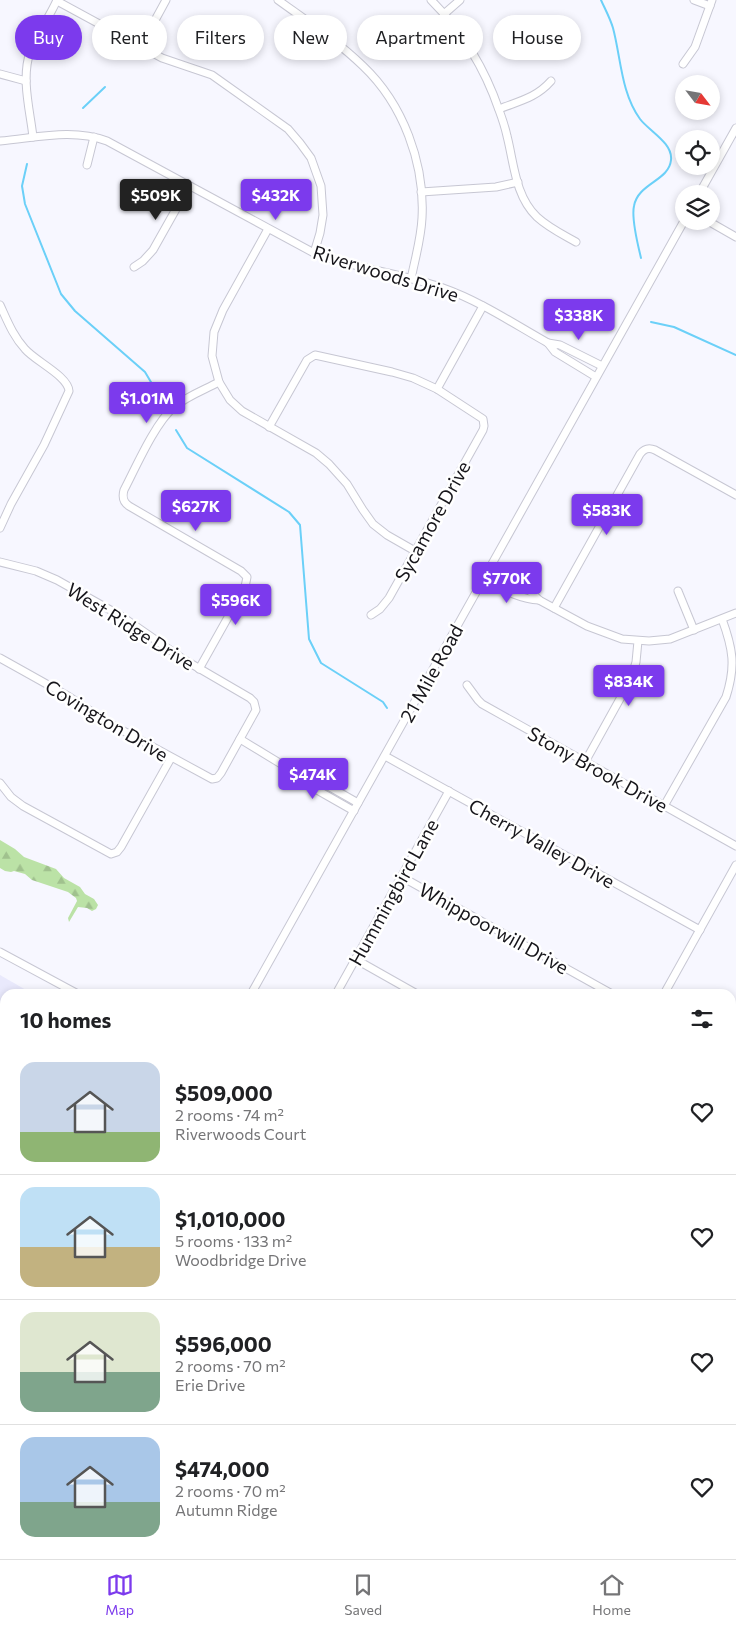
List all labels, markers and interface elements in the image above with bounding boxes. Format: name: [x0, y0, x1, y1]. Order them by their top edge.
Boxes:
chip: Buy: [15, 15, 82, 60]
chip: Rent: [92, 15, 167, 60]
chip: Filters: [177, 15, 264, 60]
chip: New: [274, 15, 347, 60]
chip: Apartment: [357, 15, 483, 60]
chip: House: [493, 15, 581, 60]
north arrow: [675, 75, 720, 120]
map controls: [675, 75, 720, 230]
button: locate: [675, 130, 720, 175]
pin: $509K: [121, 178, 191, 221]
pin: $432K: [241, 178, 311, 221]
text: $509K: [131, 185, 181, 204]
text: $432K: [252, 185, 300, 204]
button: layers: [675, 185, 720, 230]
street label: Riverwoods Drive: [310, 240, 462, 306]
pin: $338K: [544, 298, 614, 341]
text: $338K: [555, 305, 603, 324]
pin: $1.01M: [106, 382, 188, 424]
text: $1.01M: [120, 388, 174, 407]
street label: Sycamore Drive: [389, 457, 475, 585]
pin: $627K: [161, 490, 231, 532]
pin: $583K: [572, 494, 642, 536]
text: $627K: [172, 496, 220, 515]
text: $583K: [583, 500, 631, 519]
pin: $770K: [472, 562, 542, 604]
text: $770K: [483, 568, 531, 587]
street label: West Ridge Drive: [63, 577, 199, 675]
pin: $596K: [201, 584, 271, 626]
text: $596K: [211, 590, 261, 609]
street label: 21 Mile Road: [395, 620, 467, 726]
pin: $834K: [594, 664, 664, 707]
text: $834K: [604, 671, 654, 690]
street label: Covington Drive: [41, 674, 173, 766]
street label: Stony Brook Drive: [524, 721, 672, 817]
pin: $474K: [278, 758, 348, 800]
text: $474K: [289, 764, 337, 783]
street label: Cherry Valley Drive: [465, 793, 619, 893]
street label: Hummingbird Lane: [343, 815, 443, 969]
street label: Whippoorwill Drive: [415, 877, 573, 979]
icon: filters: [688, 1005, 716, 1033]
text: 10 homes: [20, 1007, 111, 1032]
text: $509,000: [175, 1080, 273, 1105]
icon: home: [60, 1082, 120, 1142]
icon: heart: [688, 1098, 716, 1126]
text: 2 rooms · 74 m²: [175, 1105, 284, 1124]
text: Riverwoods Court: [175, 1124, 306, 1143]
text: $1,010,000: [175, 1206, 285, 1231]
icon: home: [60, 1207, 120, 1267]
icon: heart: [688, 1223, 716, 1251]
text: 5 rooms · 133 m²: [175, 1231, 292, 1250]
text: Woodbridge Drive: [175, 1250, 306, 1269]
text: $596,000: [175, 1331, 272, 1356]
icon: home: [60, 1332, 120, 1392]
icon: heart: [688, 1348, 716, 1376]
text: 2 rooms · 70 m²: [175, 1356, 286, 1375]
text: Erie Drive: [175, 1375, 245, 1394]
text: $474,000: [175, 1456, 269, 1481]
icon: home: [60, 1457, 120, 1517]
icon: heart: [688, 1473, 716, 1501]
text: 2 rooms · 70 m²: [175, 1481, 286, 1500]
text: Autumn Ridge: [175, 1500, 278, 1519]
tab: Map: [105, 1571, 134, 1618]
tab: Saved: [344, 1571, 382, 1618]
tab: Home: [592, 1571, 631, 1618]

